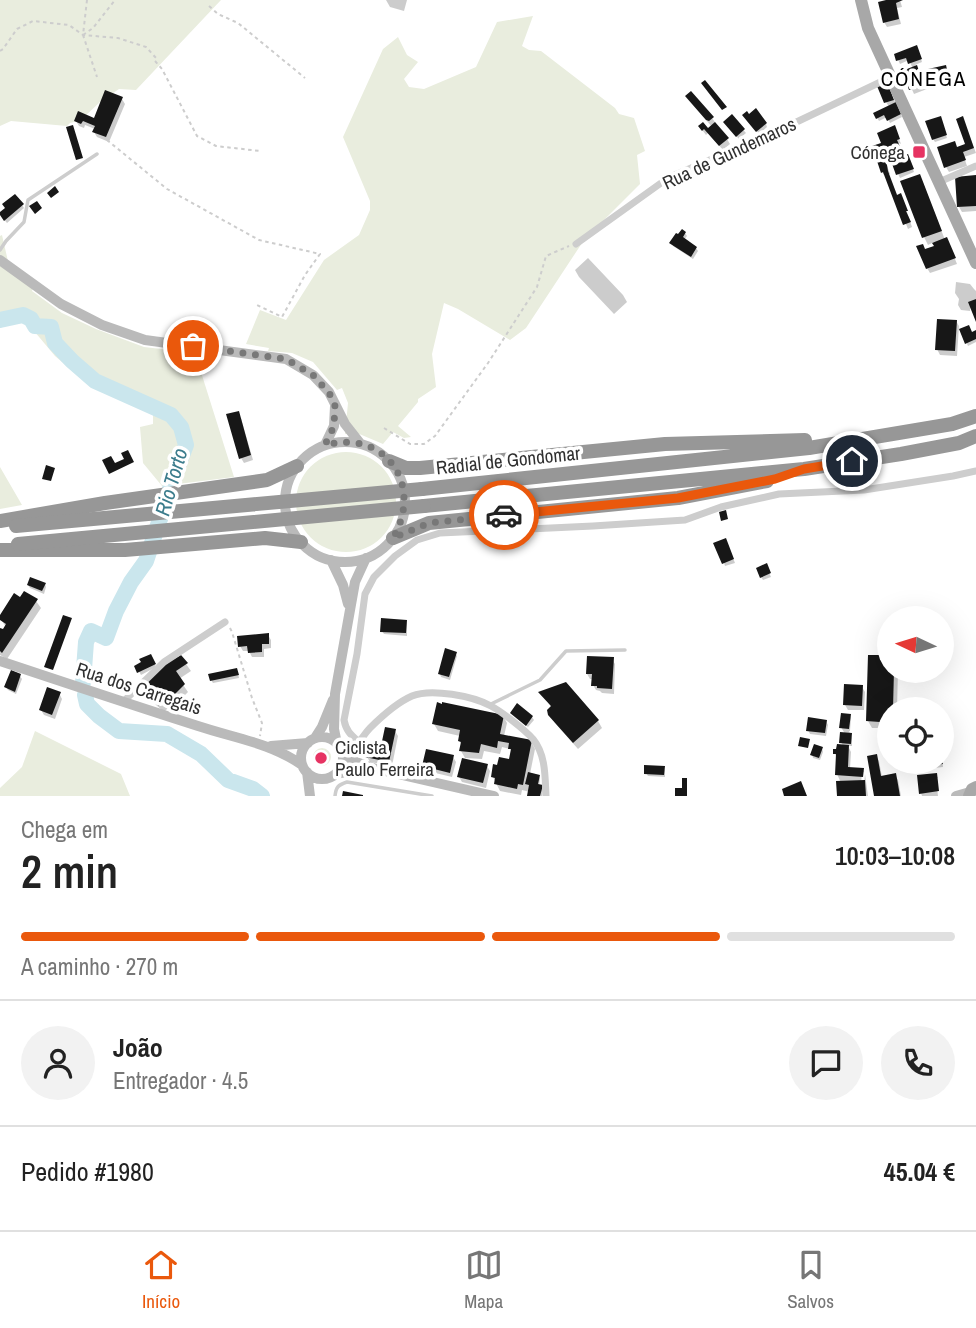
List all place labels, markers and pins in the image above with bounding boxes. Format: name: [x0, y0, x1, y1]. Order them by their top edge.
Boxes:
place label: Cónega: [850, 139, 905, 165]
marker: Cónega: [911, 144, 927, 160]
pin: [163, 316, 223, 376]
pin: [822, 431, 882, 491]
place label: Ciclista Paulo Ferreira: [335, 734, 434, 782]
marker: Ciclista Paulo Ferreira: [313, 750, 329, 766]

